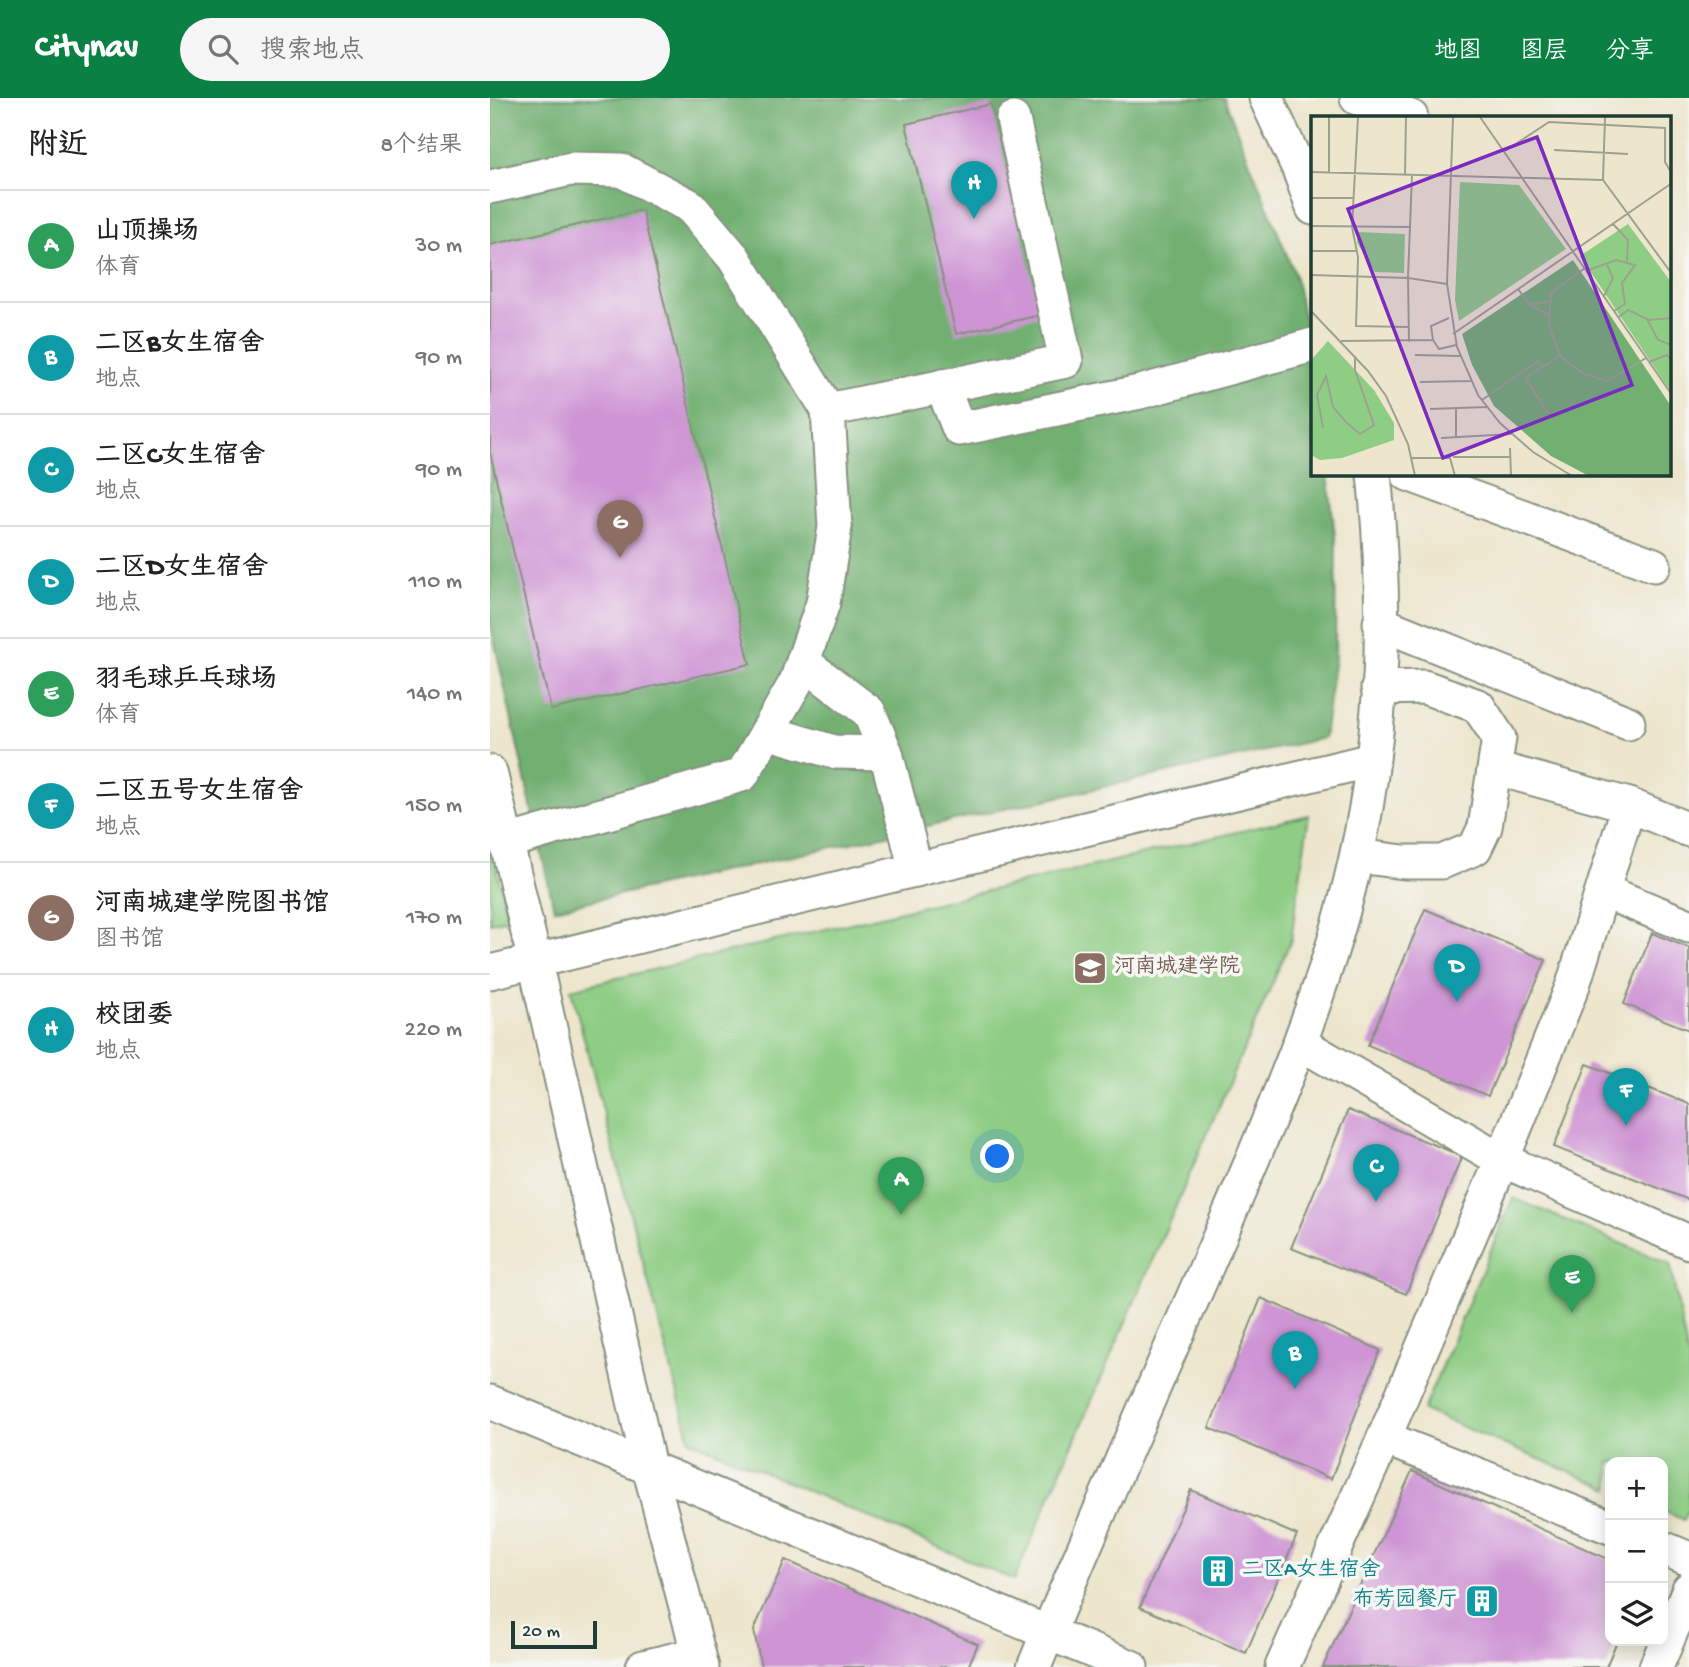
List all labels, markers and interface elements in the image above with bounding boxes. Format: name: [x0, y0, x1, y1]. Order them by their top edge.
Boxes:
search box: [180, 18, 670, 81]
text: Citynav: [35, 30, 138, 68]
icon: search: [204, 30, 242, 68]
text: 搜索地点: [260, 37, 364, 68]
text: 地图: [1434, 38, 1482, 67]
text: 图层: [1520, 38, 1568, 67]
text: 分享: [1606, 38, 1654, 67]
inset map: [1311, 116, 1672, 476]
text: 附近: [28, 130, 88, 165]
text: 8个结果: [380, 133, 462, 160]
pin: H: [951, 161, 997, 219]
text: 山顶操场: [95, 218, 199, 249]
text: A: [44, 233, 58, 260]
text: 30 m: [415, 233, 462, 260]
text: 体育: [95, 255, 141, 282]
text: 二区B女生宿舍: [95, 330, 264, 361]
text: B: [45, 345, 57, 372]
text: 90 m: [416, 345, 462, 372]
text: 地点: [95, 367, 141, 394]
text: 二区C女生宿舍: [95, 442, 265, 473]
text: C: [45, 457, 57, 484]
text: 90 m: [416, 457, 462, 484]
text: 地点: [95, 479, 141, 506]
pin: G: [597, 500, 643, 558]
text: 二区D女生宿舍: [95, 554, 268, 585]
text: D: [44, 569, 59, 596]
text: 110 m: [409, 569, 462, 596]
text: 地点: [95, 591, 141, 618]
text: 羽毛球乒乓球场: [95, 666, 277, 697]
text: E: [44, 681, 58, 708]
text: 140 m: [407, 681, 462, 708]
text: 体育: [95, 703, 141, 730]
text: 二区五号女生宿舍: [95, 778, 303, 809]
text: F: [45, 793, 57, 820]
text: 150 m: [406, 793, 462, 820]
text: 地点: [95, 815, 141, 842]
text: 河南城建学院图书馆: [95, 890, 329, 921]
text: G: [44, 905, 58, 932]
text: 170 m: [406, 905, 462, 932]
text: 图书馆: [95, 927, 164, 954]
pin: D: [1434, 944, 1480, 1002]
school or university icon: 河南城建学院: [1071, 949, 1109, 987]
place label: 河南城建学院: [1114, 954, 1240, 981]
text: 校团委: [95, 1002, 173, 1033]
text: H: [44, 1017, 58, 1044]
text: 220 m: [405, 1017, 462, 1044]
text: 地点: [95, 1039, 141, 1066]
pin: F: [1603, 1068, 1649, 1126]
your location: [980, 1139, 1014, 1173]
pin: C: [1353, 1144, 1399, 1202]
pin: A: [878, 1157, 924, 1215]
pin: E: [1549, 1255, 1595, 1313]
pin: B: [1272, 1331, 1318, 1389]
map controls: [1605, 1457, 1668, 1646]
button: +: [1605, 1457, 1668, 1520]
button: −: [1605, 1520, 1668, 1583]
building icon: 二区A女生宿舍: [1199, 1552, 1237, 1590]
place label: 二区A女生宿舍: [1242, 1557, 1380, 1584]
building icon: 布芳园餐厅: [1463, 1582, 1501, 1620]
button: layers: [1605, 1583, 1668, 1646]
place label: 布芳园餐厅: [1353, 1587, 1458, 1614]
scale bar: [511, 1618, 597, 1650]
text: 20 m: [522, 1621, 560, 1644]

